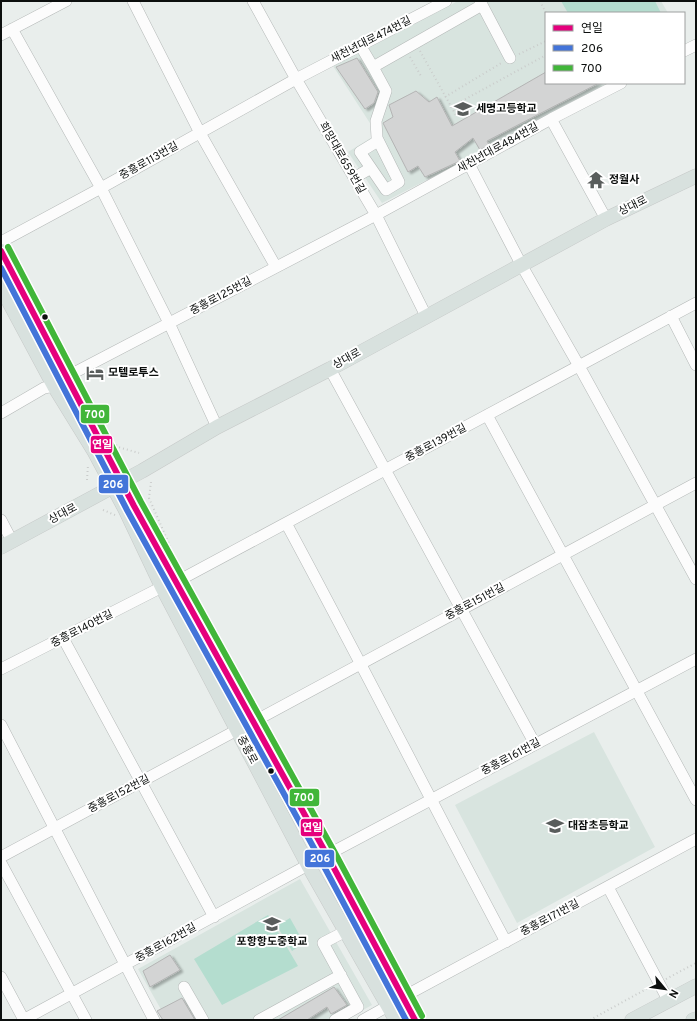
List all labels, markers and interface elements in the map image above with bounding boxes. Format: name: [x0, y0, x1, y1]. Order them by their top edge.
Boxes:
legend: [545, 12, 685, 84]
street label: 새천년대로474번길: [328, 14, 414, 66]
text: 연일: [581, 21, 603, 37]
text: 206: [581, 41, 603, 57]
text: 700: [581, 61, 602, 77]
school or university icon: 세명고등학교: [453, 99, 473, 119]
place label: 세명고등학교: [476, 102, 537, 116]
street label: 희망대로659번길: [316, 120, 368, 196]
street label: 새천년대로484번길: [455, 120, 541, 176]
street label: 중흥로113번길: [117, 139, 181, 183]
temple icon: 정월사: [586, 170, 606, 190]
place label: 정월사: [609, 173, 639, 187]
street label: 상대로: [616, 193, 650, 219]
street label: 중흥로125번길: [188, 274, 254, 318]
unlabelled marker: [40, 312, 50, 322]
street label: 상대로: [330, 346, 364, 372]
hotel icon: 모텔로투스: [85, 363, 105, 383]
place label: 모텔로투스: [108, 366, 159, 380]
line badge: 700: [80, 404, 110, 424]
text: 700: [85, 408, 105, 422]
street label: 중흥로139번길: [403, 421, 469, 465]
line badge: 연일: [90, 435, 113, 454]
text: 연일: [92, 438, 112, 452]
line badge: 206: [98, 474, 129, 494]
text: 206: [103, 478, 124, 492]
street label: 상대로: [46, 501, 80, 527]
street label: 중흥로151번길: [443, 580, 507, 624]
street label: 중흥로140번길: [48, 607, 116, 651]
street label: 중흥로: [234, 733, 260, 767]
street label: 중흥로161번길: [479, 735, 543, 779]
unlabelled marker: [266, 766, 276, 776]
street label: 중흥로152번길: [86, 772, 152, 816]
line badge: 700: [289, 788, 320, 807]
text: 700: [294, 791, 314, 805]
school or university icon: 대잠초등학교: [545, 816, 565, 836]
line badge: 연일: [300, 818, 323, 837]
place label: 대잠초등학교: [568, 819, 629, 833]
text: 연일: [302, 821, 322, 835]
line badge: 206: [304, 849, 335, 868]
text: 206: [310, 852, 331, 866]
street label: 중흥로171번길: [518, 897, 582, 939]
school or university icon: 포항항도중학교: [262, 914, 282, 934]
street label: 중흥로162번길: [133, 920, 199, 966]
place label: 포항항도중학교: [237, 935, 307, 949]
north arrow: [645, 969, 685, 1009]
text: N: [665, 987, 681, 1000]

